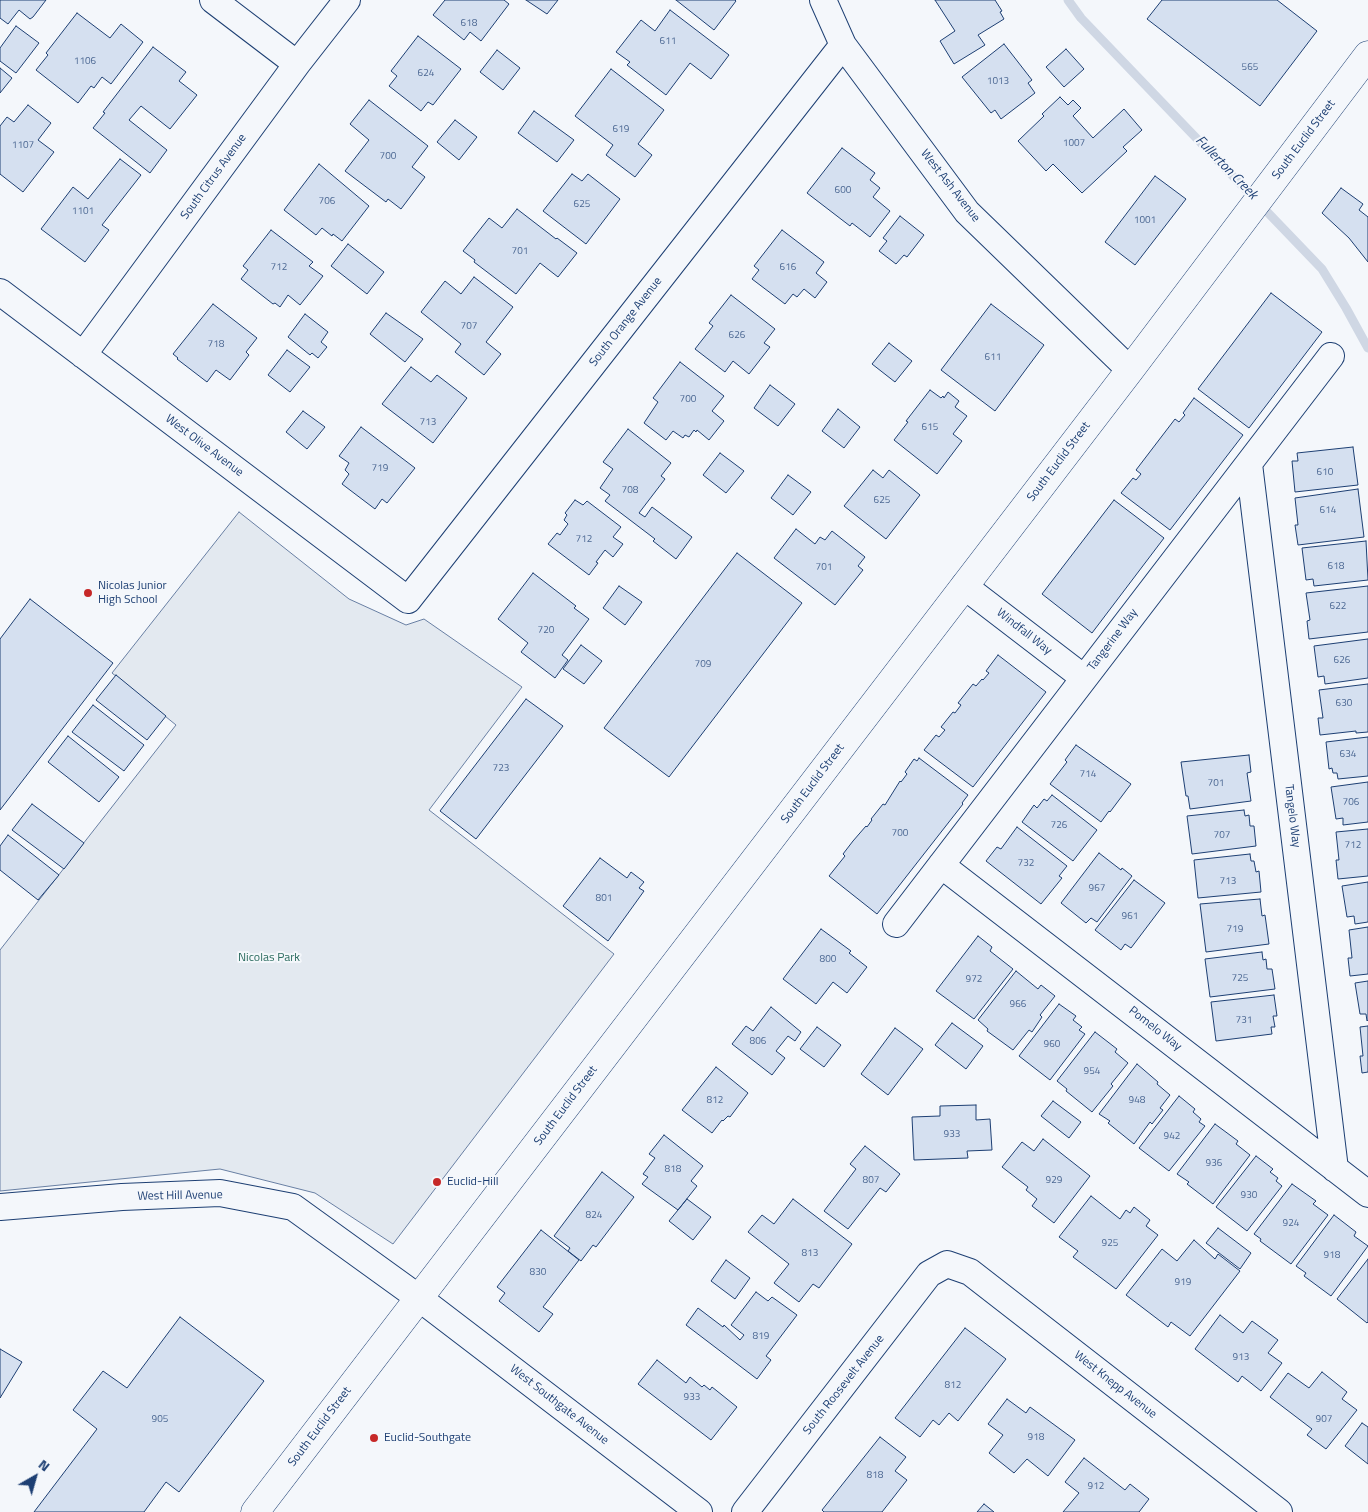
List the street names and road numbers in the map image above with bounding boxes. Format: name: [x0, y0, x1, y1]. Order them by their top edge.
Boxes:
street label: South Euclid Street: [1269, 97, 1339, 183]
street label: South Citrus Avenue: [178, 131, 250, 223]
street label: West Ash Avenue: [917, 147, 983, 225]
street label: South Orange Avenue: [587, 274, 665, 370]
street label: West Olive Avenue: [162, 412, 246, 480]
street label: South Euclid Street: [1024, 419, 1094, 505]
street label: Windfall Way: [993, 606, 1055, 658]
street label: Tangerine Way: [1085, 606, 1141, 674]
street label: South Euclid Street: [778, 741, 848, 827]
street label: Tangelo Way: [1281, 783, 1303, 849]
street label: Pomelo Way: [1126, 1004, 1184, 1054]
street label: South Euclid Street: [531, 1063, 601, 1149]
street label: West Hill Avenue: [137, 1188, 223, 1204]
street label: South Roosevelt Avenue: [800, 1332, 888, 1438]
street label: West Knepp Avenue: [1071, 1348, 1159, 1422]
street label: West Southgate Avenue: [507, 1362, 611, 1448]
street label: South Euclid Street: [285, 1384, 355, 1470]

